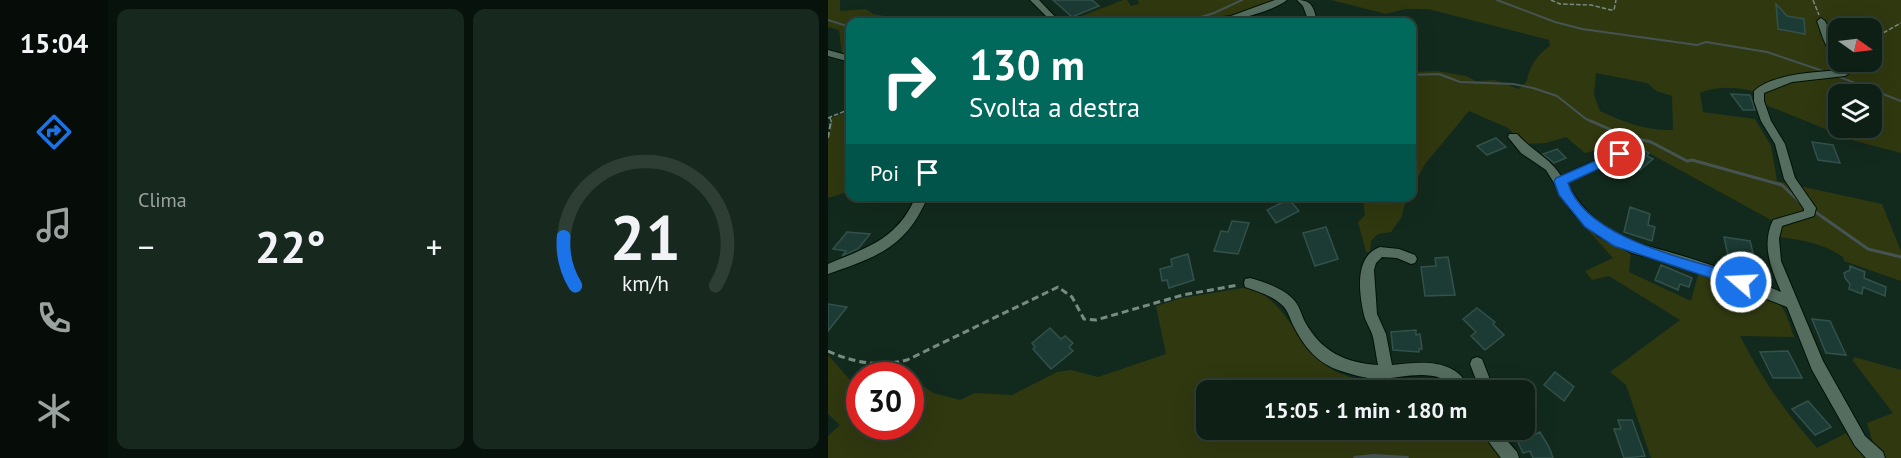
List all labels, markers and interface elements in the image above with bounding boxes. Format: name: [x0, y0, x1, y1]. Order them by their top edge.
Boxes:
north arrow: [1828, 18, 1882, 72]
map controls: [1828, 18, 1882, 138]
text: 15:04: [20, 26, 88, 60]
text: 130 m: [969, 37, 1085, 92]
icon: right: [870, 42, 948, 120]
button: layers: [1828, 84, 1882, 138]
text: Svolta a destra: [969, 90, 1140, 124]
icon: directions: [33, 111, 75, 153]
pin: [1594, 128, 1645, 179]
icon: arrive: [1603, 137, 1636, 170]
icon: arrive: [911, 156, 944, 189]
text: Poi: [870, 159, 899, 187]
text: Clima: [138, 187, 187, 213]
text: 21: [610, 196, 681, 277]
icon: music: [33, 204, 75, 246]
text: 22°: [255, 217, 326, 275]
text: −: [138, 225, 155, 268]
text: +: [426, 225, 442, 268]
position arrow: [1709, 250, 1773, 314]
text: km/h: [622, 269, 669, 297]
icon: phone: [33, 297, 75, 339]
speed limit sign: 30: [846, 362, 924, 440]
icon: climate: [33, 390, 75, 432]
text: 15:05 · 1 min · 180 m: [1264, 396, 1467, 424]

